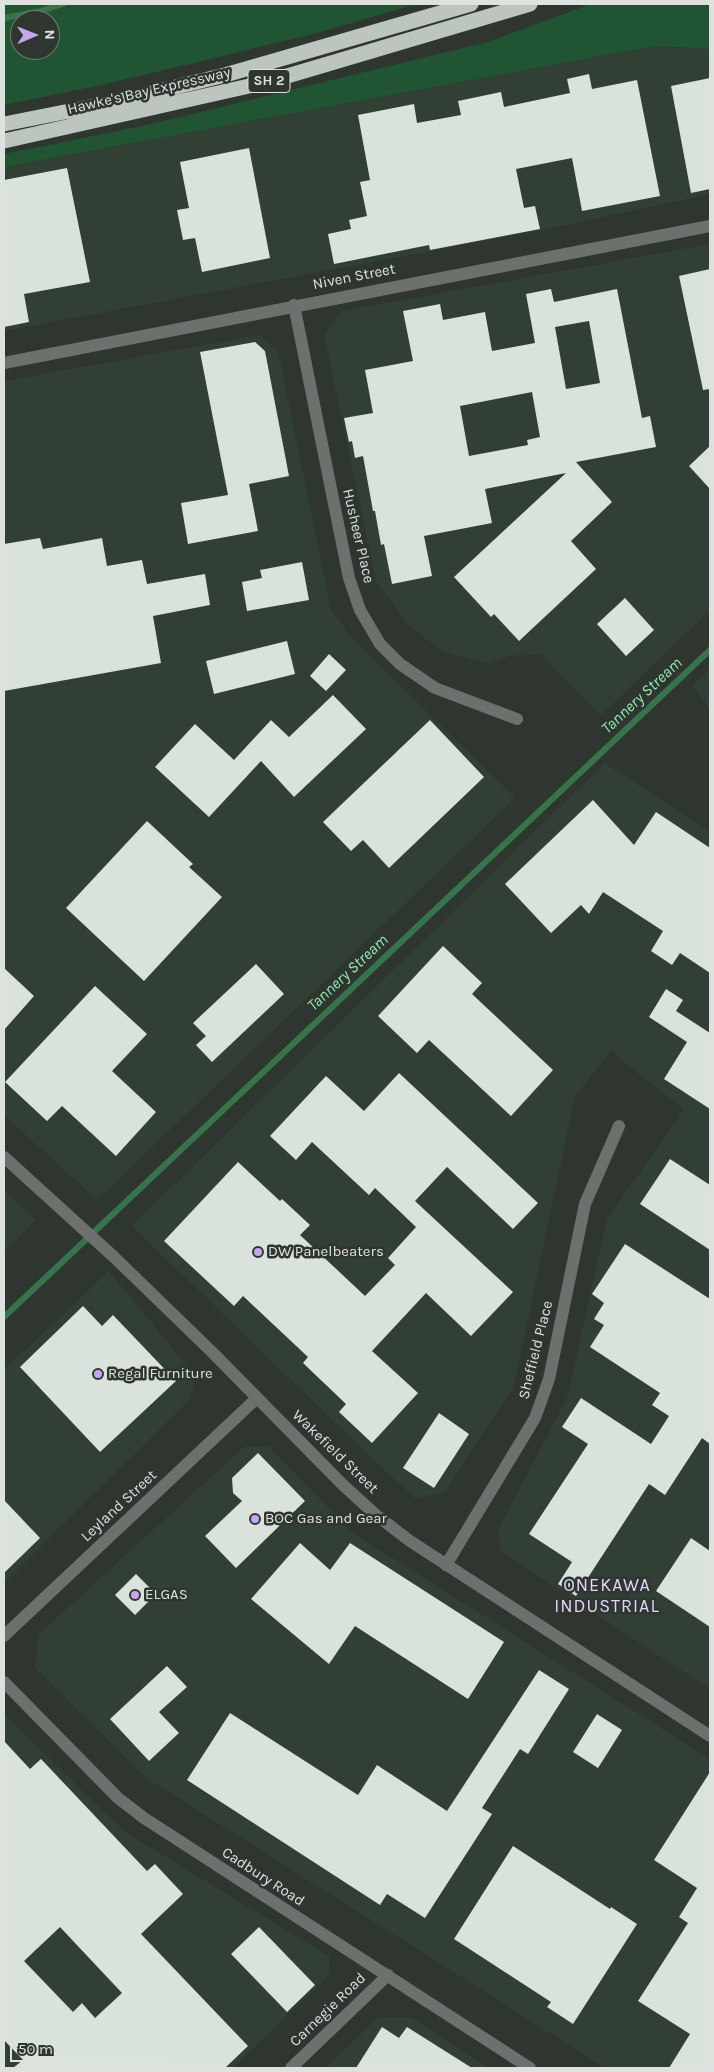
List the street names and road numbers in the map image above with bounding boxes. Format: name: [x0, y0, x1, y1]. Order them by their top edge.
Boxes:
street label: Hawke's Bay Expressway: [66, 63, 232, 119]
road number: SH 2: [248, 70, 290, 92]
street label: Niven Street: [311, 260, 397, 294]
street label: Husheer Place: [338, 487, 378, 585]
street label: Sheffield Place: [515, 1299, 557, 1401]
street label: Wakefield Street: [288, 1406, 382, 1498]
street label: Leyland Street: [77, 1466, 161, 1546]
street label: Cadbury Road: [218, 1844, 308, 1910]
street label: Carnegie Road: [286, 1969, 370, 2051]

